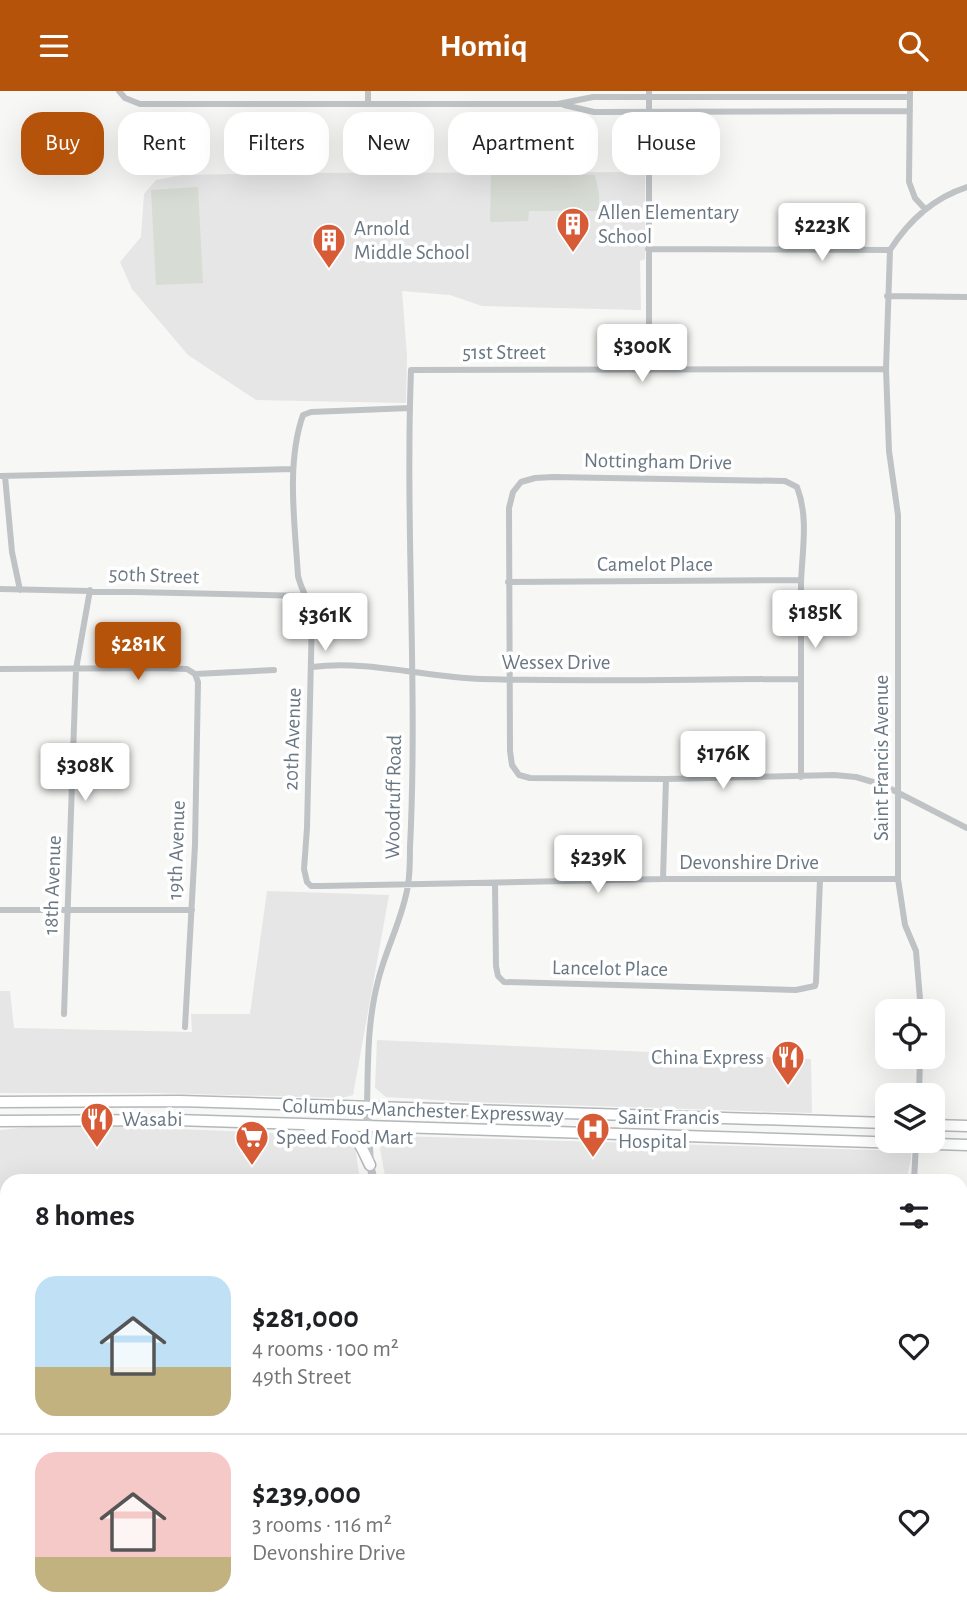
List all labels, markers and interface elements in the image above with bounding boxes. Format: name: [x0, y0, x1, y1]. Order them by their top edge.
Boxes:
icon: menu: [35, 27, 73, 65]
icon: search: [894, 27, 932, 65]
text: Homiq: [439, 30, 528, 62]
chip: Buy: [21, 112, 104, 175]
chip: Rent: [118, 112, 210, 175]
chip: Filters: [224, 112, 329, 175]
chip: New: [343, 112, 434, 175]
chip: Apartment: [448, 112, 598, 175]
chip: House: [612, 112, 720, 175]
place label: Allen Elementary School: [598, 202, 739, 247]
pin: $223K: [773, 204, 871, 263]
building icon: Allen Elementary School: [554, 205, 592, 254]
text: $223K: [794, 214, 850, 237]
place label: Arnold Middle School: [354, 218, 470, 263]
building icon: Arnold Middle School: [310, 221, 348, 270]
pin: $300K: [593, 324, 691, 384]
text: $300K: [613, 335, 671, 358]
street label: 51st Street: [462, 342, 546, 363]
street label: Nottingham Drive: [584, 450, 732, 473]
street label: Camelot Place: [597, 554, 713, 575]
street label: 50th Street: [108, 563, 200, 588]
pin: $185K: [766, 591, 864, 650]
pin: $361K: [276, 594, 374, 653]
text: $185K: [788, 601, 842, 624]
text: $361K: [298, 604, 352, 627]
pin: $281K: [89, 623, 187, 682]
text: $281K: [111, 633, 165, 656]
street label: Wessex Drive: [501, 652, 611, 673]
street label: Saint Francis Avenue: [871, 675, 892, 841]
street label: 20th Avenue: [280, 687, 305, 791]
pin: $176K: [674, 731, 772, 791]
street label: Woodruff Road: [382, 734, 405, 859]
text: $176K: [696, 742, 750, 765]
pin: $308K: [36, 743, 134, 803]
text: $308K: [56, 754, 114, 777]
street label: 19th Avenue: [164, 800, 189, 900]
street label: 18th Avenue: [40, 835, 65, 935]
pin: $239K: [549, 835, 647, 895]
text: $239K: [570, 846, 626, 869]
street label: Devonshire Drive: [679, 852, 819, 873]
street label: Lancelot Place: [552, 957, 668, 980]
map controls: [875, 999, 945, 1153]
button: locate: [875, 999, 945, 1069]
restaurant icon: China Express: [769, 1038, 807, 1087]
place label: China Express: [651, 1047, 764, 1068]
button: layers: [875, 1083, 945, 1153]
street label: Columbus-Manchester Expressway: [282, 1095, 564, 1126]
restaurant icon: Wasabi: [78, 1100, 116, 1149]
place label: Saint Francis Hospital: [618, 1107, 719, 1152]
place label: Wasabi: [122, 1109, 183, 1130]
hospital icon: Saint Francis Hospital: [574, 1110, 612, 1159]
supermarket icon: Speed Food Mart: [233, 1118, 271, 1167]
place label: Speed Food Mart: [276, 1127, 413, 1148]
icon: filters: [895, 1197, 933, 1235]
text: 8 homes: [35, 1201, 135, 1231]
text: $281,000: [252, 1303, 359, 1333]
icon: home: [91, 1304, 175, 1388]
icon: heart: [895, 1327, 933, 1365]
text: 4 rooms · 100 m²: [252, 1338, 399, 1361]
text: 49th Street: [252, 1366, 351, 1389]
text: $239,000: [252, 1479, 361, 1509]
icon: home: [91, 1480, 175, 1564]
icon: heart: [895, 1503, 933, 1541]
text: 3 rooms · 116 m²: [252, 1514, 392, 1537]
text: Devonshire Drive: [252, 1542, 405, 1565]

